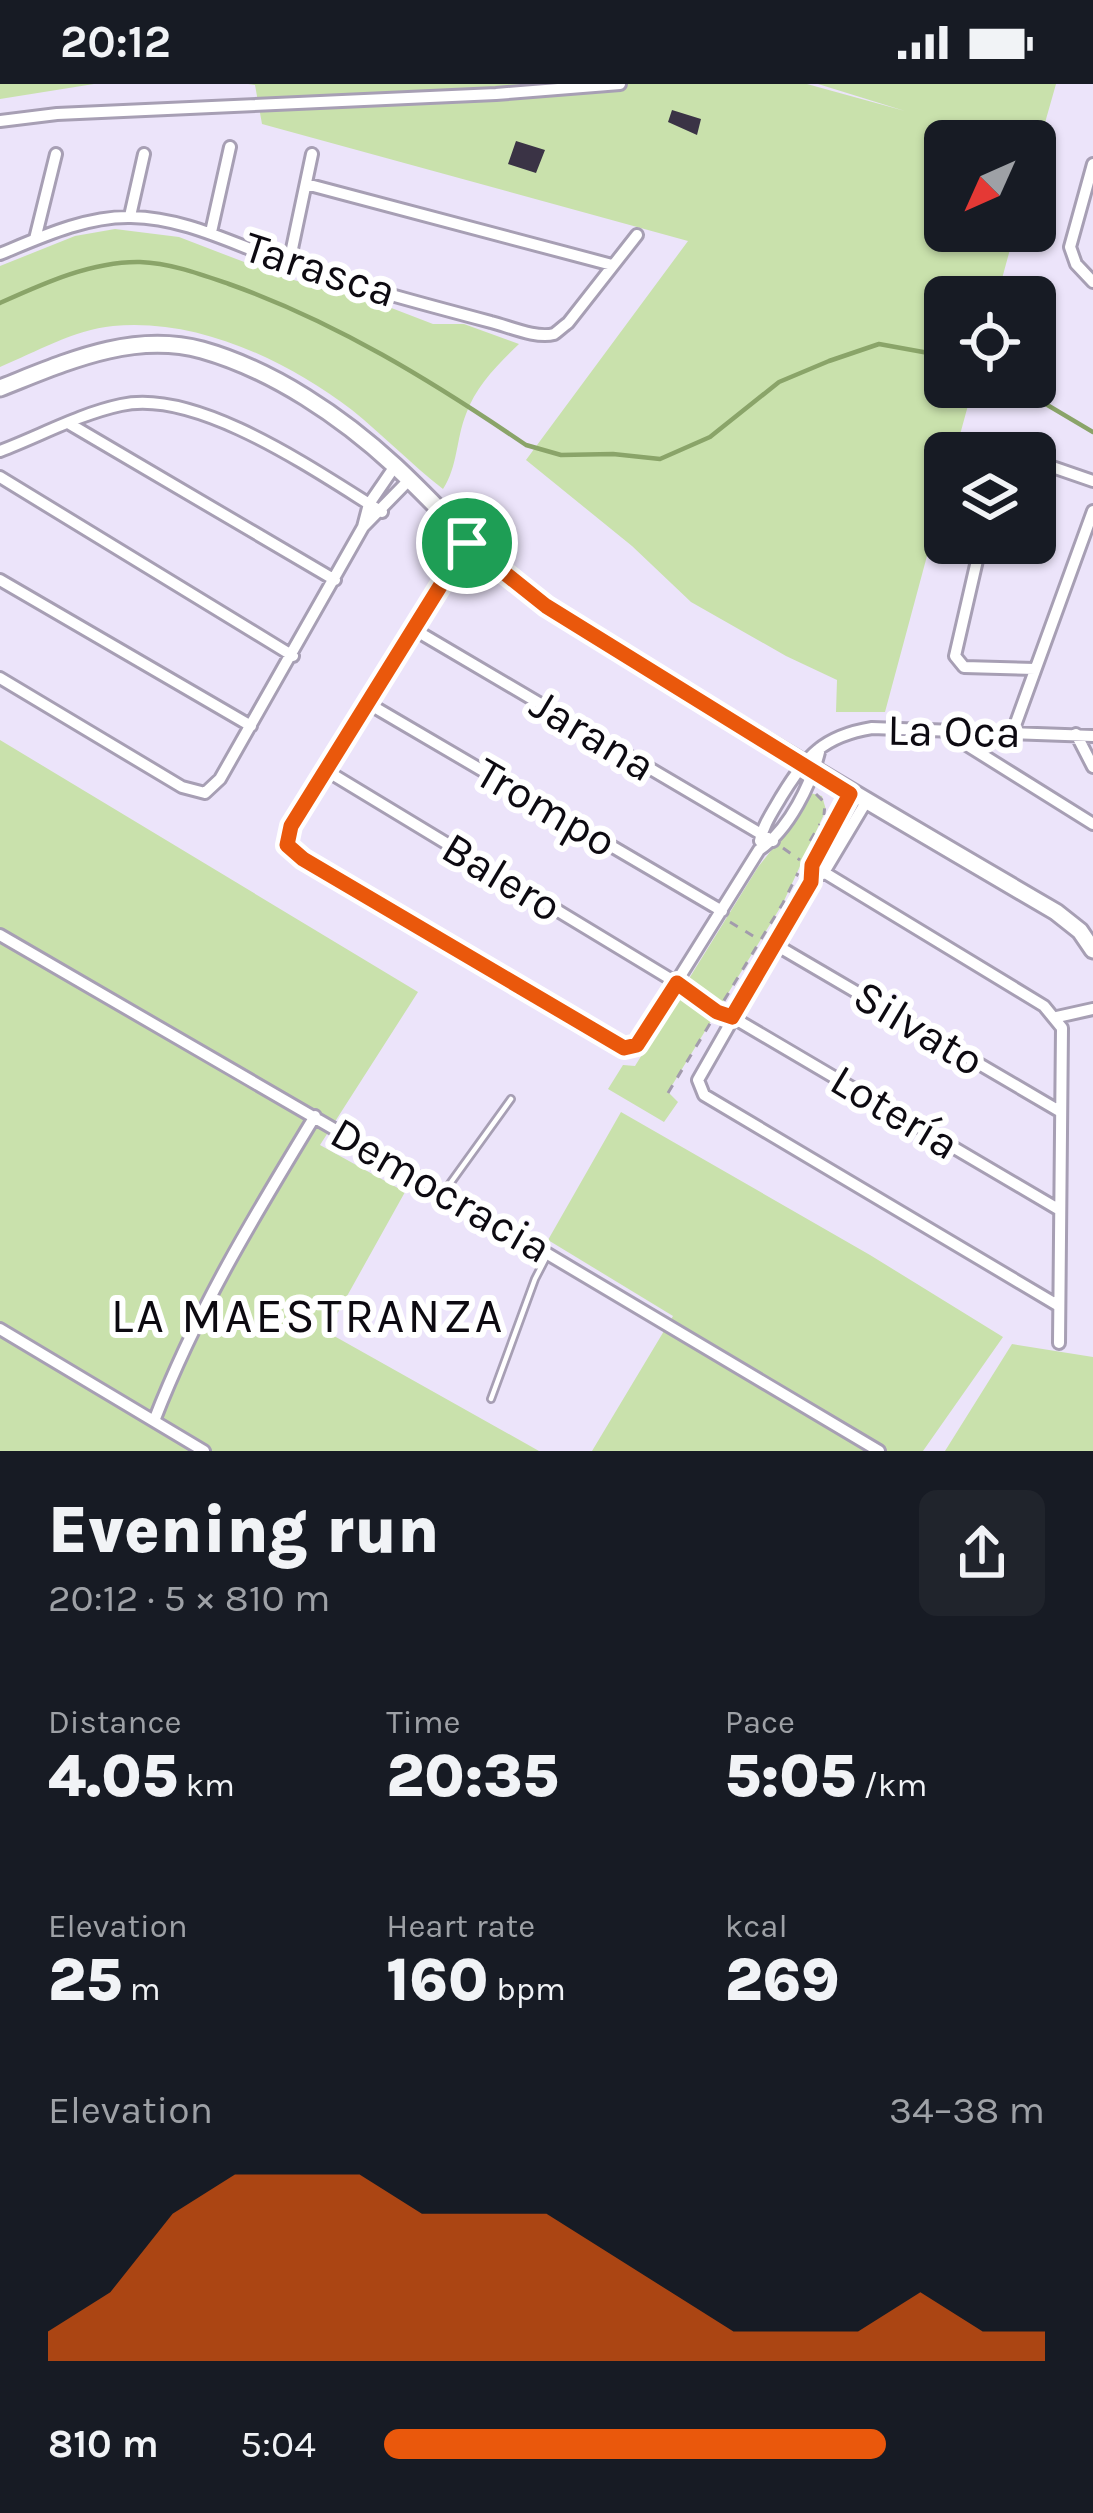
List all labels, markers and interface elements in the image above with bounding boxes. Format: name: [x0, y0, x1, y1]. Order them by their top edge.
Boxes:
text: 20:12: [60, 16, 171, 68]
north arrow: [924, 120, 1056, 252]
map controls: [924, 120, 1056, 564]
street label: Tarasca: [238, 220, 402, 318]
button: locate: [924, 276, 1056, 408]
button: layers: [924, 432, 1056, 564]
pin: [416, 492, 518, 594]
icon: arrive: [434, 510, 500, 576]
street label: Jarana: [521, 678, 665, 792]
street label: La Oca: [887, 704, 1021, 758]
street label: Trompo: [467, 746, 625, 868]
street label: Balero: [433, 821, 571, 933]
street label: Silvato: [845, 969, 993, 1087]
street label: Lotería: [822, 1054, 968, 1170]
street label: Democracia: [322, 1106, 560, 1274]
district label: LA MAESTRANZA: [111, 1288, 505, 1344]
button: share: [919, 1490, 1045, 1616]
text: Evening run: [48, 1491, 439, 1569]
text: 20:12 · 5 × 810 m: [48, 1575, 330, 1621]
text: Distance: [48, 1703, 181, 1741]
text: Time: [386, 1703, 461, 1741]
text: Pace: [725, 1703, 795, 1741]
text: 4.05: [48, 1741, 178, 1811]
text: 20:35: [386, 1741, 559, 1811]
text: 5:05: [725, 1741, 856, 1811]
text: km: [178, 1766, 235, 1804]
text: /km: [856, 1766, 927, 1804]
text: Elevation: [48, 1907, 188, 1945]
text: Heart rate: [386, 1907, 535, 1945]
text: kcal: [725, 1907, 788, 1945]
text: 25: [48, 1945, 122, 2015]
text: 160: [386, 1945, 488, 2015]
text: 269: [725, 1945, 840, 2015]
text: m: [122, 1970, 161, 2008]
text: bpm: [488, 1970, 566, 2008]
text: Elevation: [48, 2087, 213, 2133]
text: 34–38 m: [889, 2087, 1045, 2133]
text: 810 m: [48, 2421, 159, 2467]
text: 5:04: [240, 2421, 316, 2467]

